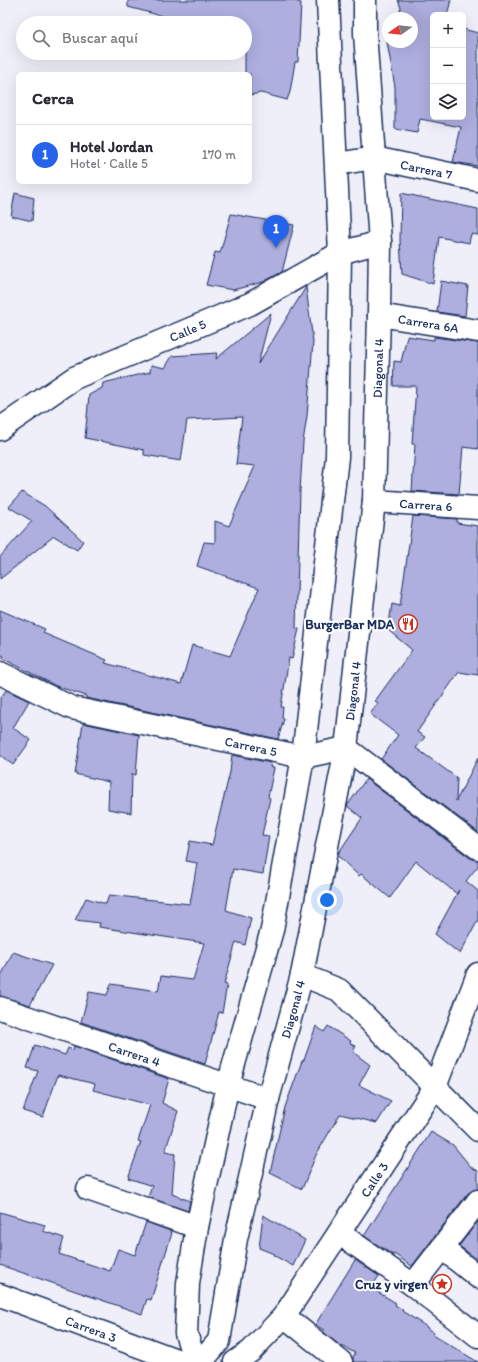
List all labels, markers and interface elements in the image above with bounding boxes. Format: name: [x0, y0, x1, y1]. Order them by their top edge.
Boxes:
north arrow: [382, 12, 418, 48]
map controls: [430, 12, 466, 120]
button: +: [430, 12, 466, 48]
search box: [16, 16, 252, 60]
icon: search: [30, 27, 52, 49]
text: Buscar aquí: [62, 29, 138, 47]
button: −: [430, 48, 466, 84]
button: layers: [430, 84, 466, 120]
text: Cerca: [32, 88, 74, 108]
text: Hotel Jordan: [70, 138, 153, 156]
text: 1: [42, 147, 48, 162]
text: 170 m: [202, 147, 236, 162]
text: Hotel · Calle 5: [70, 156, 148, 171]
street label: Carrera 7: [399, 156, 454, 182]
pin: 1: [263, 215, 289, 248]
street label: Carrera 6A: [397, 311, 461, 335]
street label: Calle 5: [167, 316, 208, 345]
street label: Diagonal 4: [369, 338, 386, 398]
street label: Carrera 6: [399, 495, 453, 514]
restaurant icon: BurgerBar MDA: [397, 613, 419, 635]
place label: BurgerBar MDA: [305, 617, 395, 633]
street label: Diagonal 4: [342, 660, 363, 721]
street label: Carrera 5: [223, 733, 279, 759]
your location: [317, 890, 337, 910]
street label: Diagonal 4: [278, 978, 308, 1040]
street label: Carrera 4: [106, 1038, 163, 1070]
street label: Calle 3: [357, 1159, 391, 1200]
place icon: Cruz y virgen: [431, 1273, 453, 1295]
place label: Cruz y virgen: [355, 1277, 429, 1293]
street label: Carrera 3: [63, 1312, 119, 1345]

